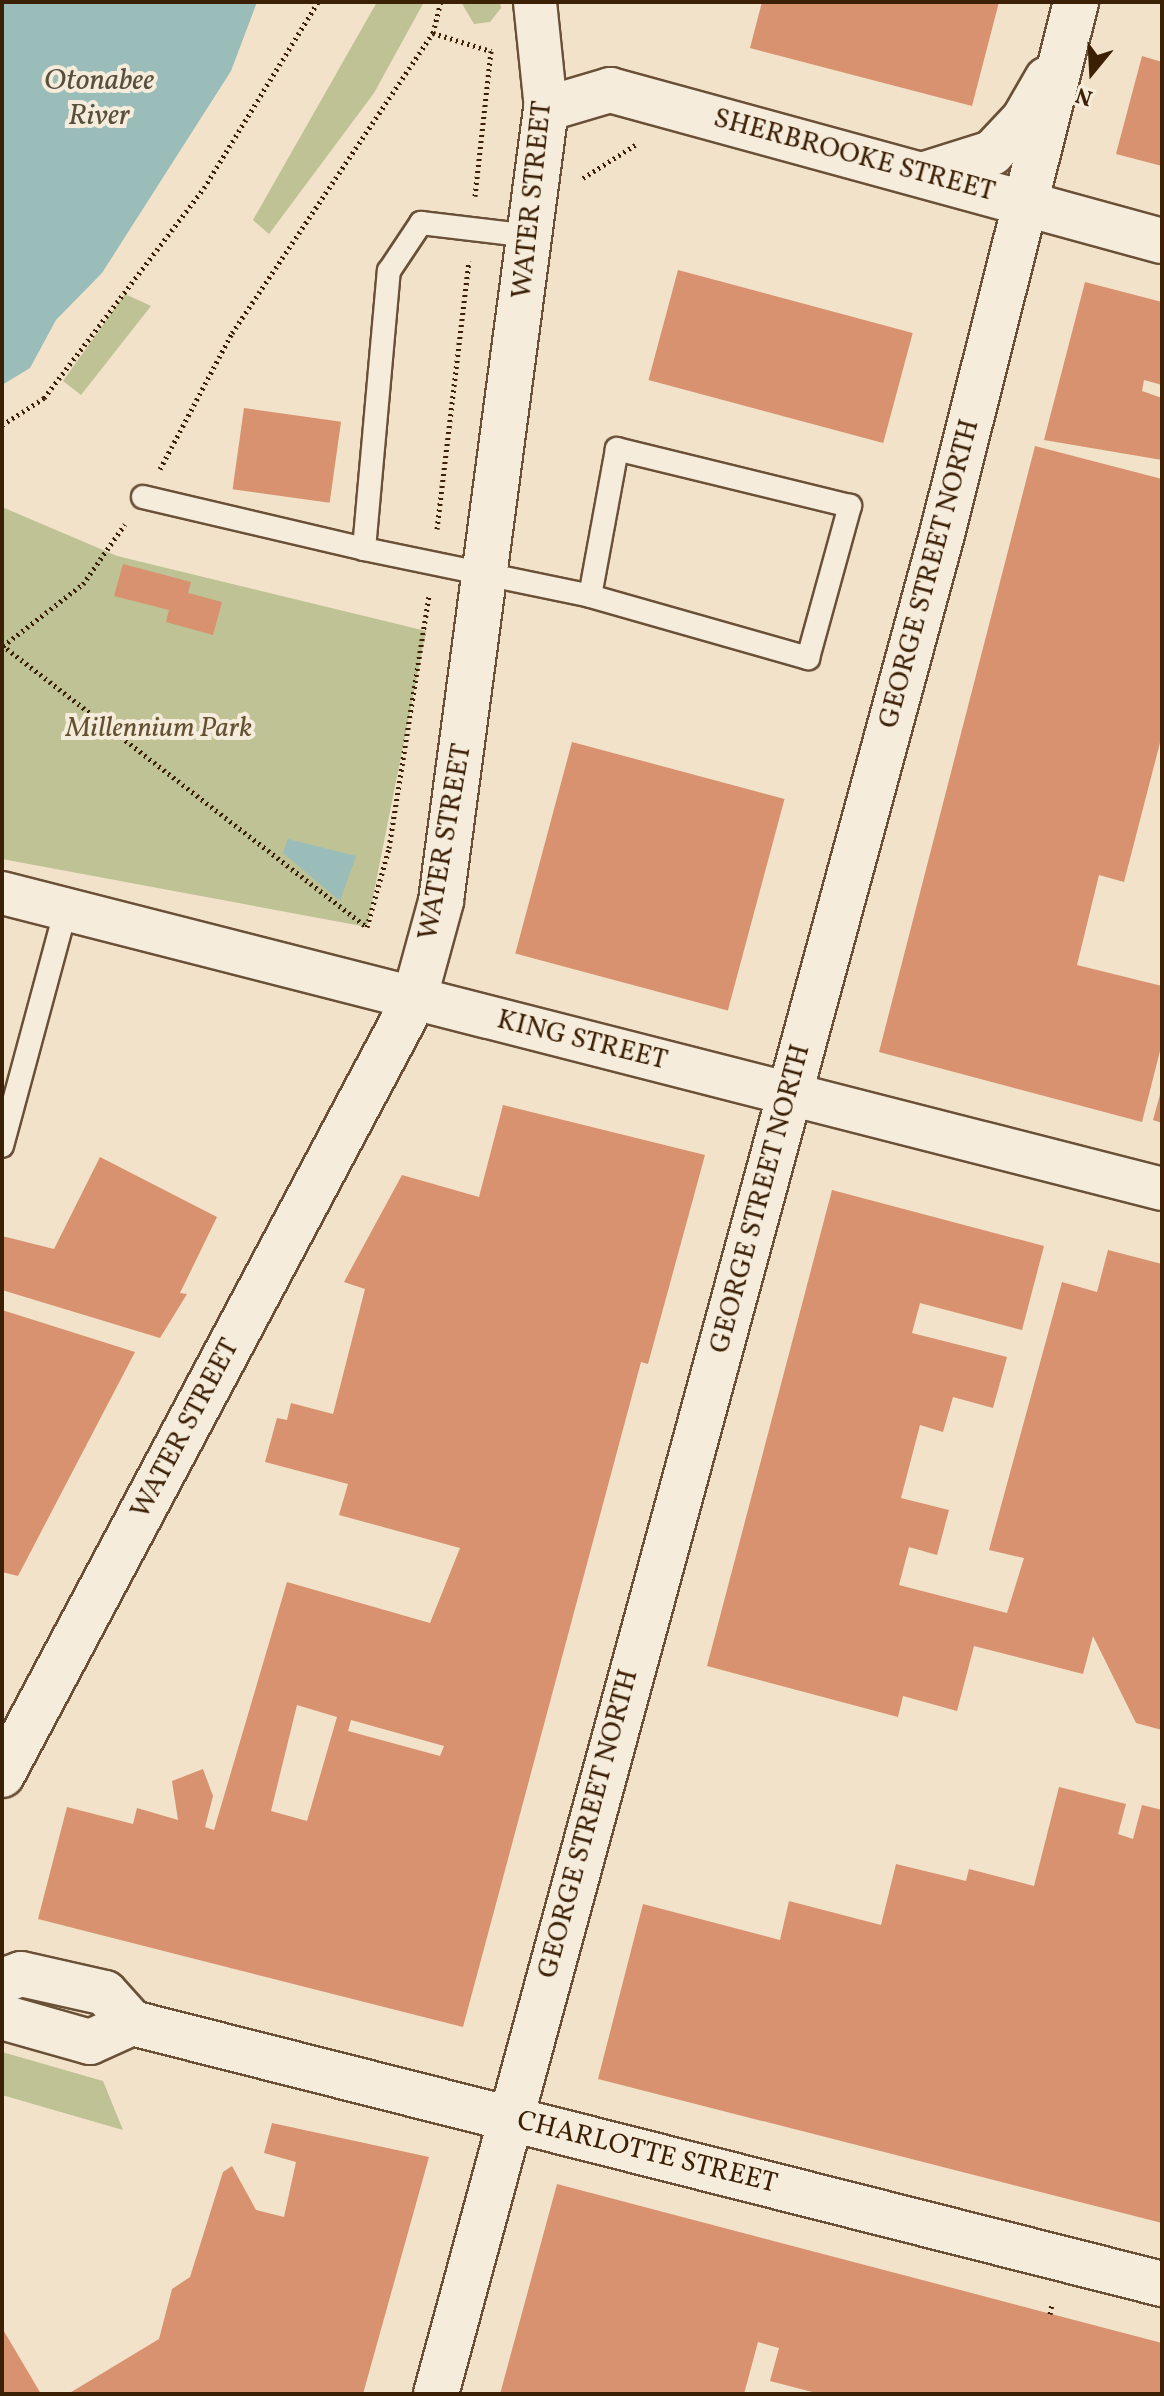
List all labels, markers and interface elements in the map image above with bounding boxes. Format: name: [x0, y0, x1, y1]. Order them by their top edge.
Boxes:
north arrow: [1052, 32, 1132, 112]
water label: Otonabee River: [44, 63, 154, 134]
text: N: [1072, 78, 1097, 113]
street label: WATER STREET: [506, 99, 560, 301]
street label: SHERBROOKE STREET: [710, 102, 998, 210]
street label: GEORGE STREET NORTH: [872, 415, 988, 733]
park label: Millennium Park: [66, 712, 252, 746]
street label: WATER STREET: [412, 741, 480, 943]
street label: KING STREET: [493, 1004, 671, 1078]
street label: GEORGE STREET NORTH: [703, 1040, 819, 1358]
street label: WATER STREET: [124, 1333, 248, 1525]
street label: GEORGE STREET NORTH: [531, 1665, 647, 1983]
street label: CHARLOTTE STREET: [513, 2104, 781, 2202]

